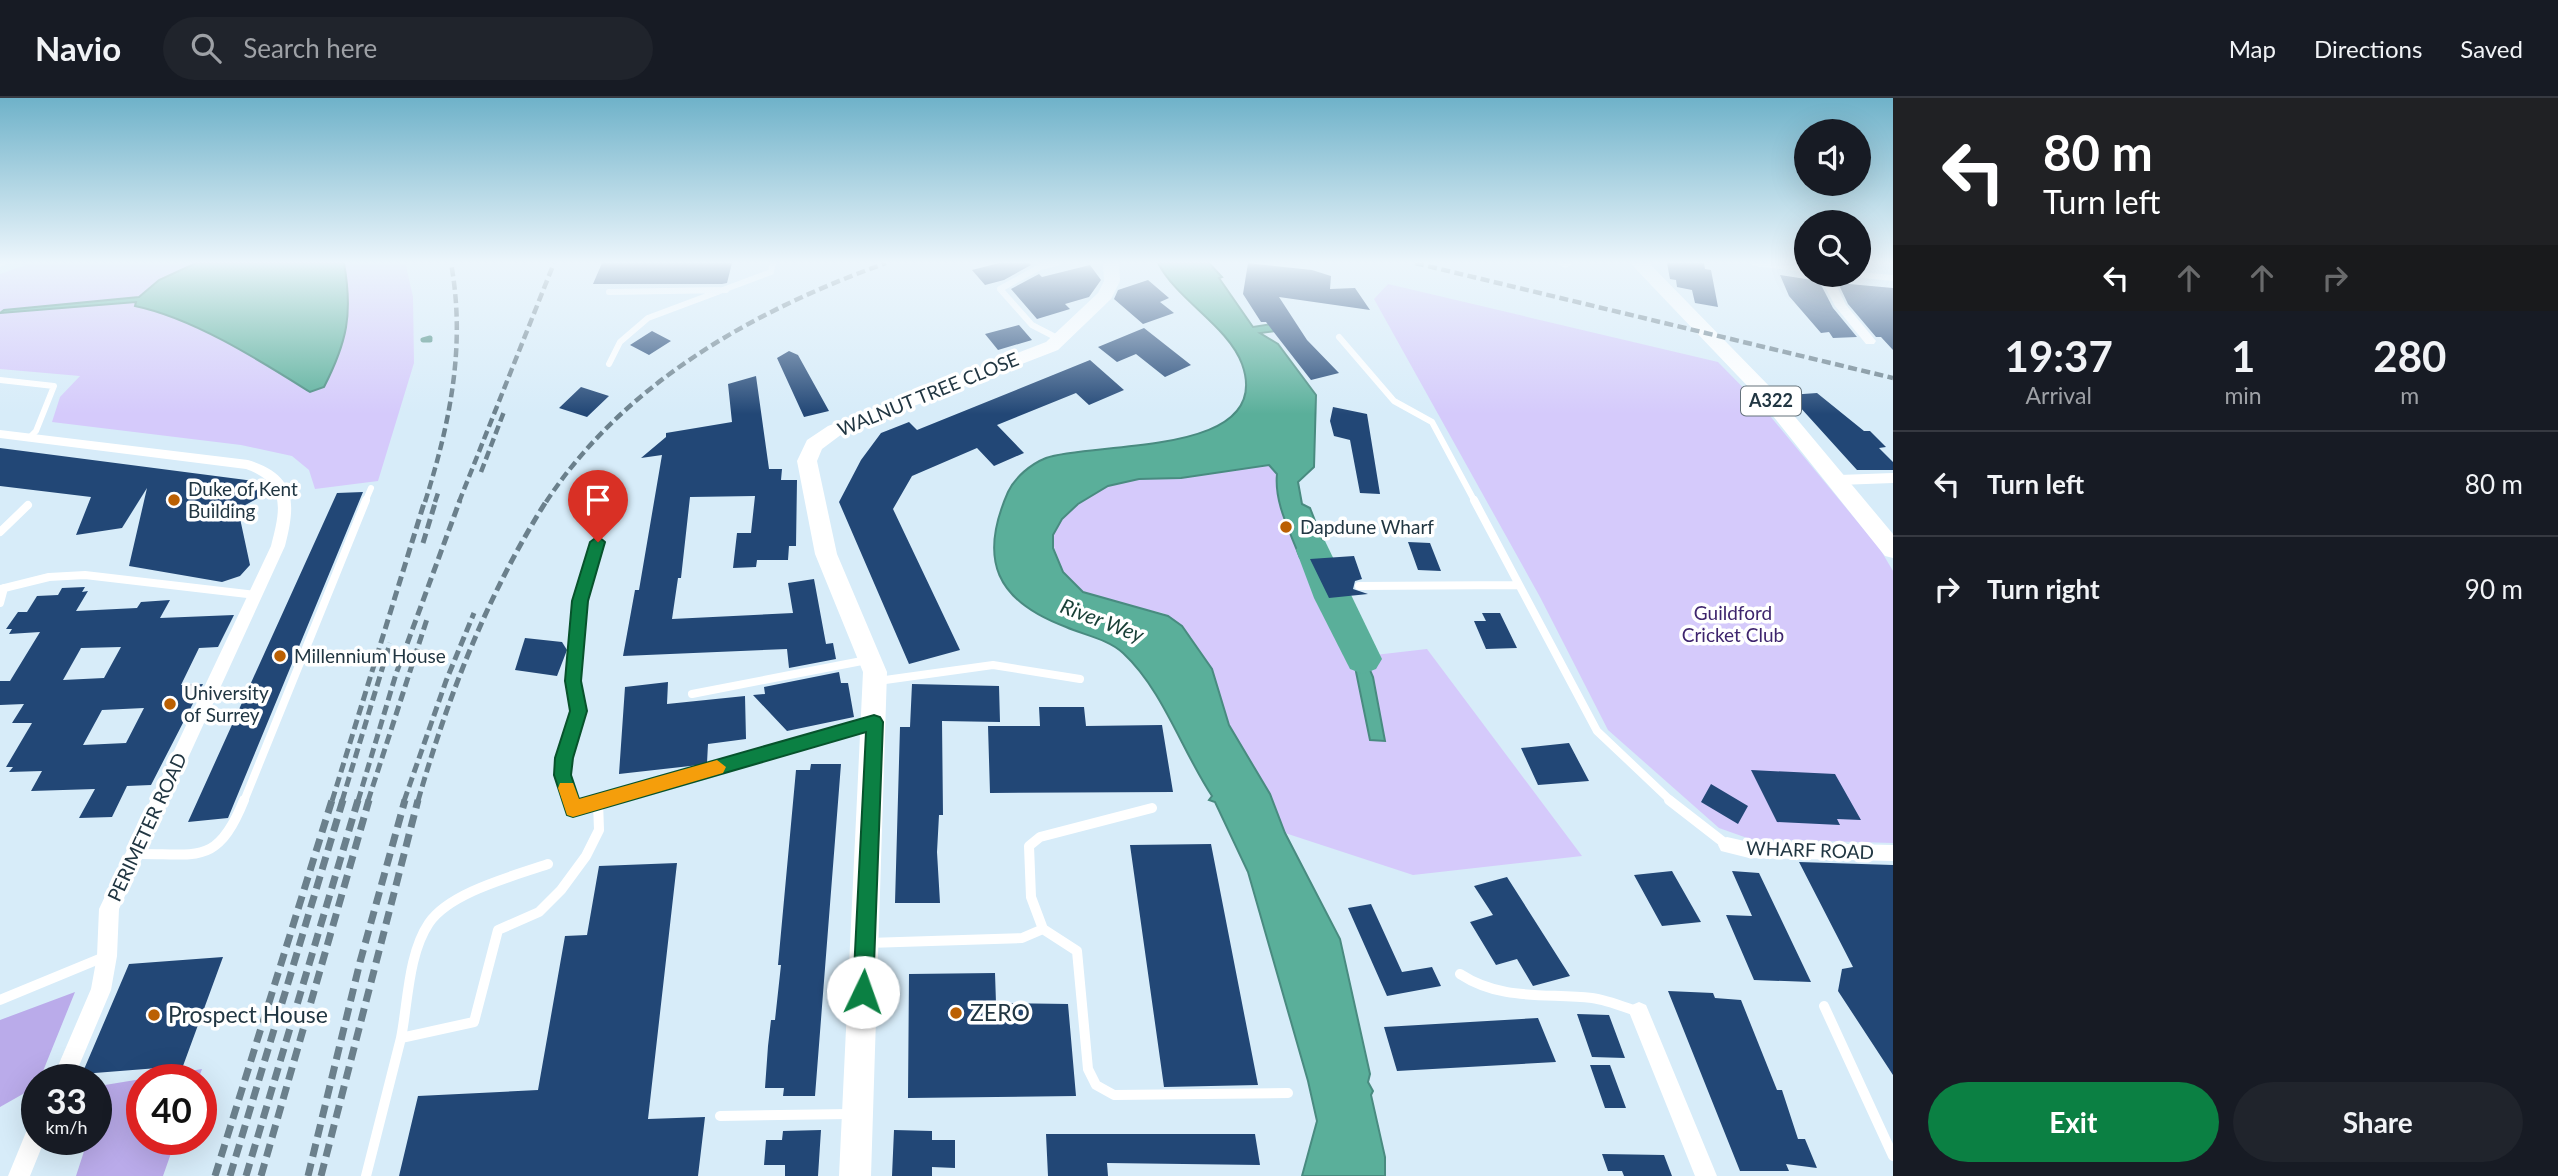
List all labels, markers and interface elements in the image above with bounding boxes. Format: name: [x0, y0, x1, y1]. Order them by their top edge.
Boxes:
search box: [163, 17, 653, 80]
text: Navio: [35, 28, 121, 68]
icon: search: [187, 29, 225, 67]
text: Search here: [243, 32, 377, 64]
text: Map: [2229, 34, 2276, 63]
text: Directions: [2314, 34, 2422, 63]
text: Saved: [2460, 34, 2523, 63]
map controls: [1794, 119, 1871, 287]
button: sound: [1794, 119, 1871, 196]
text: 80 m: [2043, 123, 2153, 181]
icon: left: [1928, 126, 2019, 217]
text: Turn left: [2043, 182, 2160, 221]
button: search: [1794, 210, 1871, 287]
icon: left: [2097, 259, 2135, 297]
icon: ahead: [2170, 259, 2208, 297]
icon: ahead: [2243, 259, 2281, 297]
icon: right: [2316, 259, 2354, 297]
text: 19:37: [2005, 331, 2113, 381]
text: 1: [2231, 331, 2255, 381]
text: 280: [2373, 331, 2446, 381]
street label: WALNUT TREE CLOSE: [834, 347, 1022, 440]
text: Arrival: [2026, 381, 2092, 409]
text: min: [2224, 381, 2262, 409]
text: m: [2400, 381, 2419, 409]
road number: A322: [1741, 386, 1801, 416]
icon: left: [1928, 465, 1966, 503]
text: Turn left: [1987, 468, 2084, 500]
text: 80 m: [2465, 468, 2523, 500]
pin: [568, 470, 628, 542]
place label: Duke of Kent Building: [188, 477, 298, 522]
icon: arrive: [579, 481, 617, 519]
marker: Duke of Kent Building: [166, 492, 182, 508]
place label: Dapdune Wharf: [1300, 515, 1434, 538]
marker: Dapdune Wharf: [1278, 519, 1294, 535]
icon: right: [1928, 570, 1966, 608]
text: Turn right: [1987, 573, 2100, 605]
text: 90 m: [2465, 573, 2523, 605]
water label: River Wey: [1057, 592, 1149, 647]
park label: Guildford Cricket Club: [1682, 601, 1784, 646]
place label: Millennium House: [294, 644, 446, 667]
marker: Millennium House: [272, 648, 288, 664]
place label: University of Surrey: [184, 681, 269, 726]
marker: University of Surrey: [162, 696, 178, 712]
street label: PERIMETER ROAD: [102, 749, 191, 905]
street label: WHARF ROAD: [1746, 836, 1874, 863]
position arrow: [826, 955, 900, 1029]
place label: ZERO: [970, 998, 1030, 1026]
place label: Prospect House: [168, 1000, 328, 1028]
marker: ZERO: [948, 1005, 964, 1021]
marker: Prospect House: [146, 1007, 162, 1023]
speed limit sign: 40: [126, 1064, 217, 1155]
text: 33: [46, 1079, 87, 1121]
button: Exit: [1928, 1082, 2219, 1162]
button: Share: [2233, 1082, 2523, 1162]
text: km/h: [45, 1116, 88, 1138]

